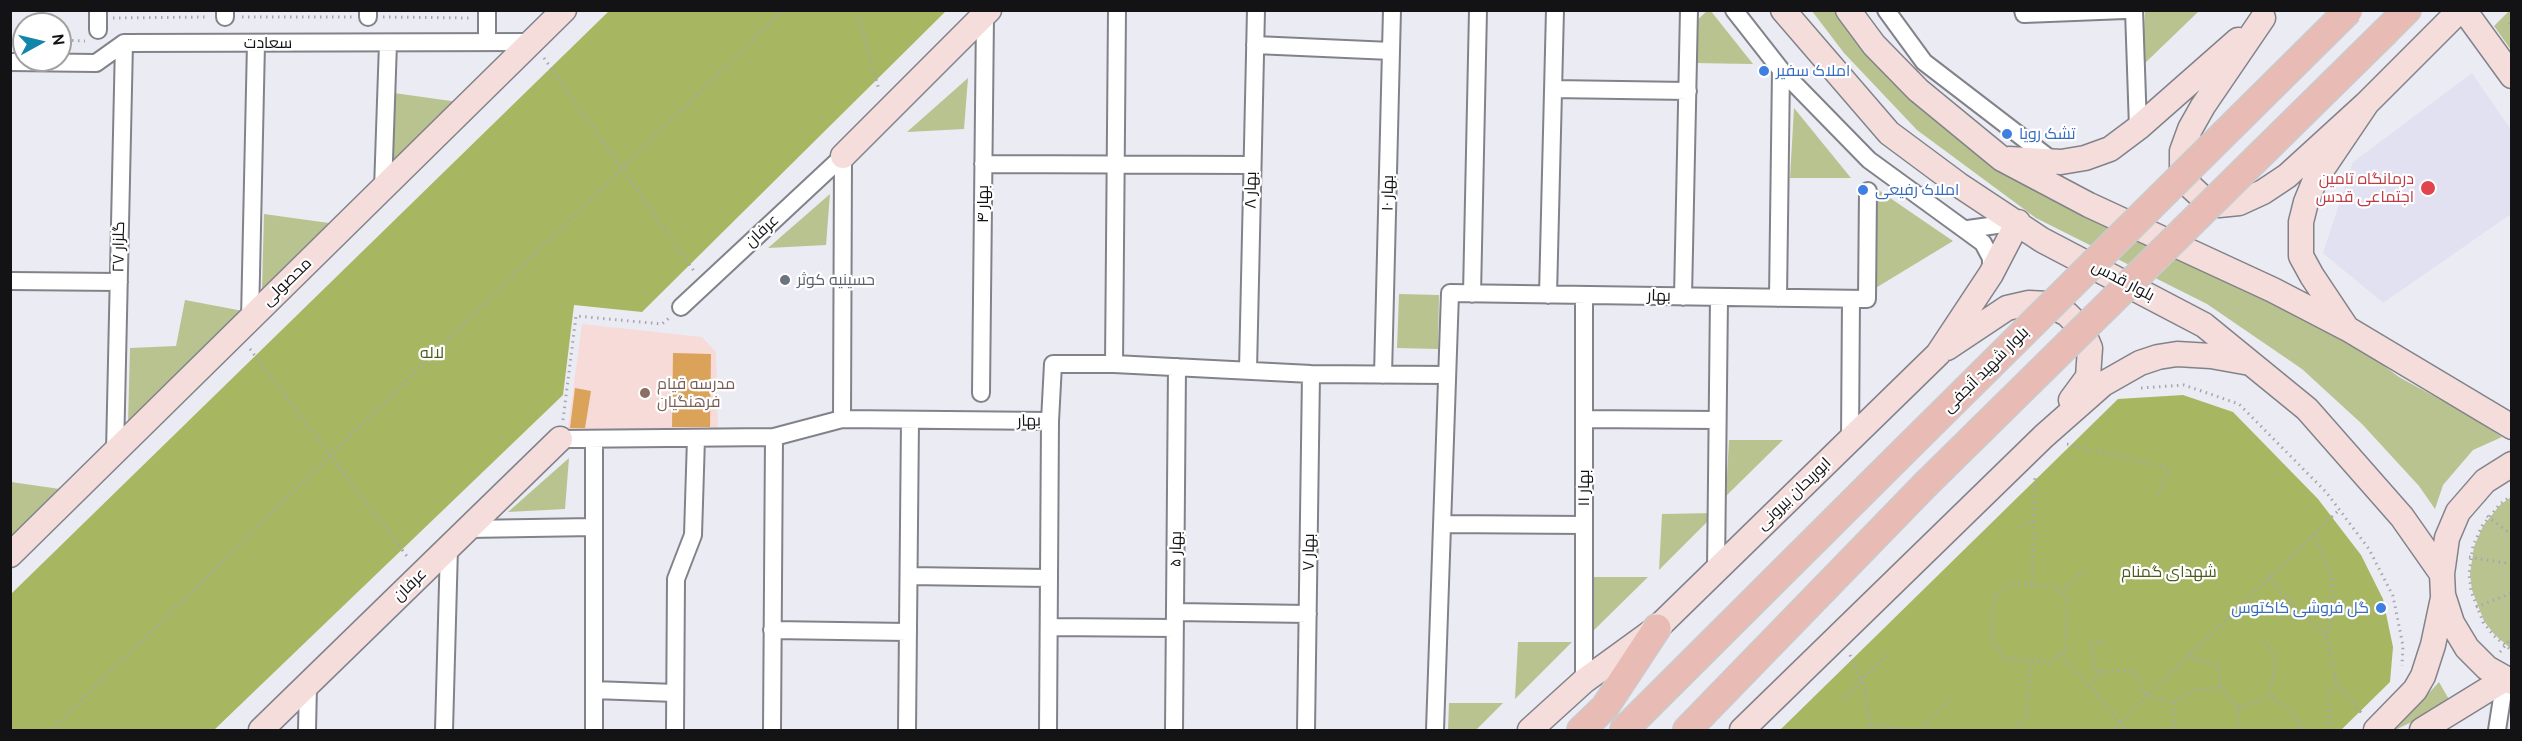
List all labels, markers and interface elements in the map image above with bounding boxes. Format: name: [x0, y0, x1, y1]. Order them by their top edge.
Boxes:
north arrow: [12, 12, 72, 72]
text: N: [48, 33, 69, 47]
street label: سعادت: [244, 33, 292, 53]
place label: املاک سفیر: [1776, 61, 1850, 81]
marker: املاک سفیر: [1757, 64, 1771, 78]
place label: تشک رویا: [2019, 124, 2076, 144]
marker: تشک رویا: [2000, 127, 2014, 141]
place label: درمانگاه تامین اجتماعی قدس: [2316, 169, 2414, 207]
street label: بهار ۸: [1241, 171, 1261, 209]
street label: بهار ۱۰: [1378, 175, 1398, 211]
marker: درمانگاه تامین اجتماعی قدس: [2419, 179, 2437, 197]
place label: املاک رفیعی: [1875, 180, 1959, 200]
marker: املاک رفیعی: [1856, 183, 1870, 197]
street label: بهار ۴: [973, 185, 993, 223]
street label: عرفان: [741, 211, 783, 251]
street label: گلزار ۲۷: [109, 221, 129, 273]
street label: محصولی: [258, 254, 316, 310]
street label: بلوار قدس: [2088, 257, 2158, 305]
place label: حسینیه کوثر: [797, 270, 875, 290]
marker: حسینیه کوثر: [778, 273, 792, 287]
street label: بهار: [1647, 286, 1671, 306]
street label: بلوار شهید آنجفی: [1939, 323, 2033, 417]
park label: لاله: [420, 343, 444, 363]
place label: مدرسه قیام فرهنگیان: [657, 374, 735, 412]
marker: مدرسه قیام فرهنگیان: [638, 386, 652, 400]
street label: بهار: [1017, 411, 1041, 431]
street label: ابوریحان بیرونی: [1753, 454, 1835, 534]
street label: بهار ۱۱: [1574, 469, 1594, 507]
street label: بهار ۵: [1166, 531, 1186, 567]
street label: بهار ۷: [1299, 533, 1319, 571]
park label: شهدای گمنام: [2121, 562, 2217, 582]
street label: عرفان: [389, 564, 431, 606]
place label: گل فروشی کاکتوس: [2231, 598, 2369, 618]
marker: گل فروشی کاکتوس: [2374, 601, 2388, 615]

